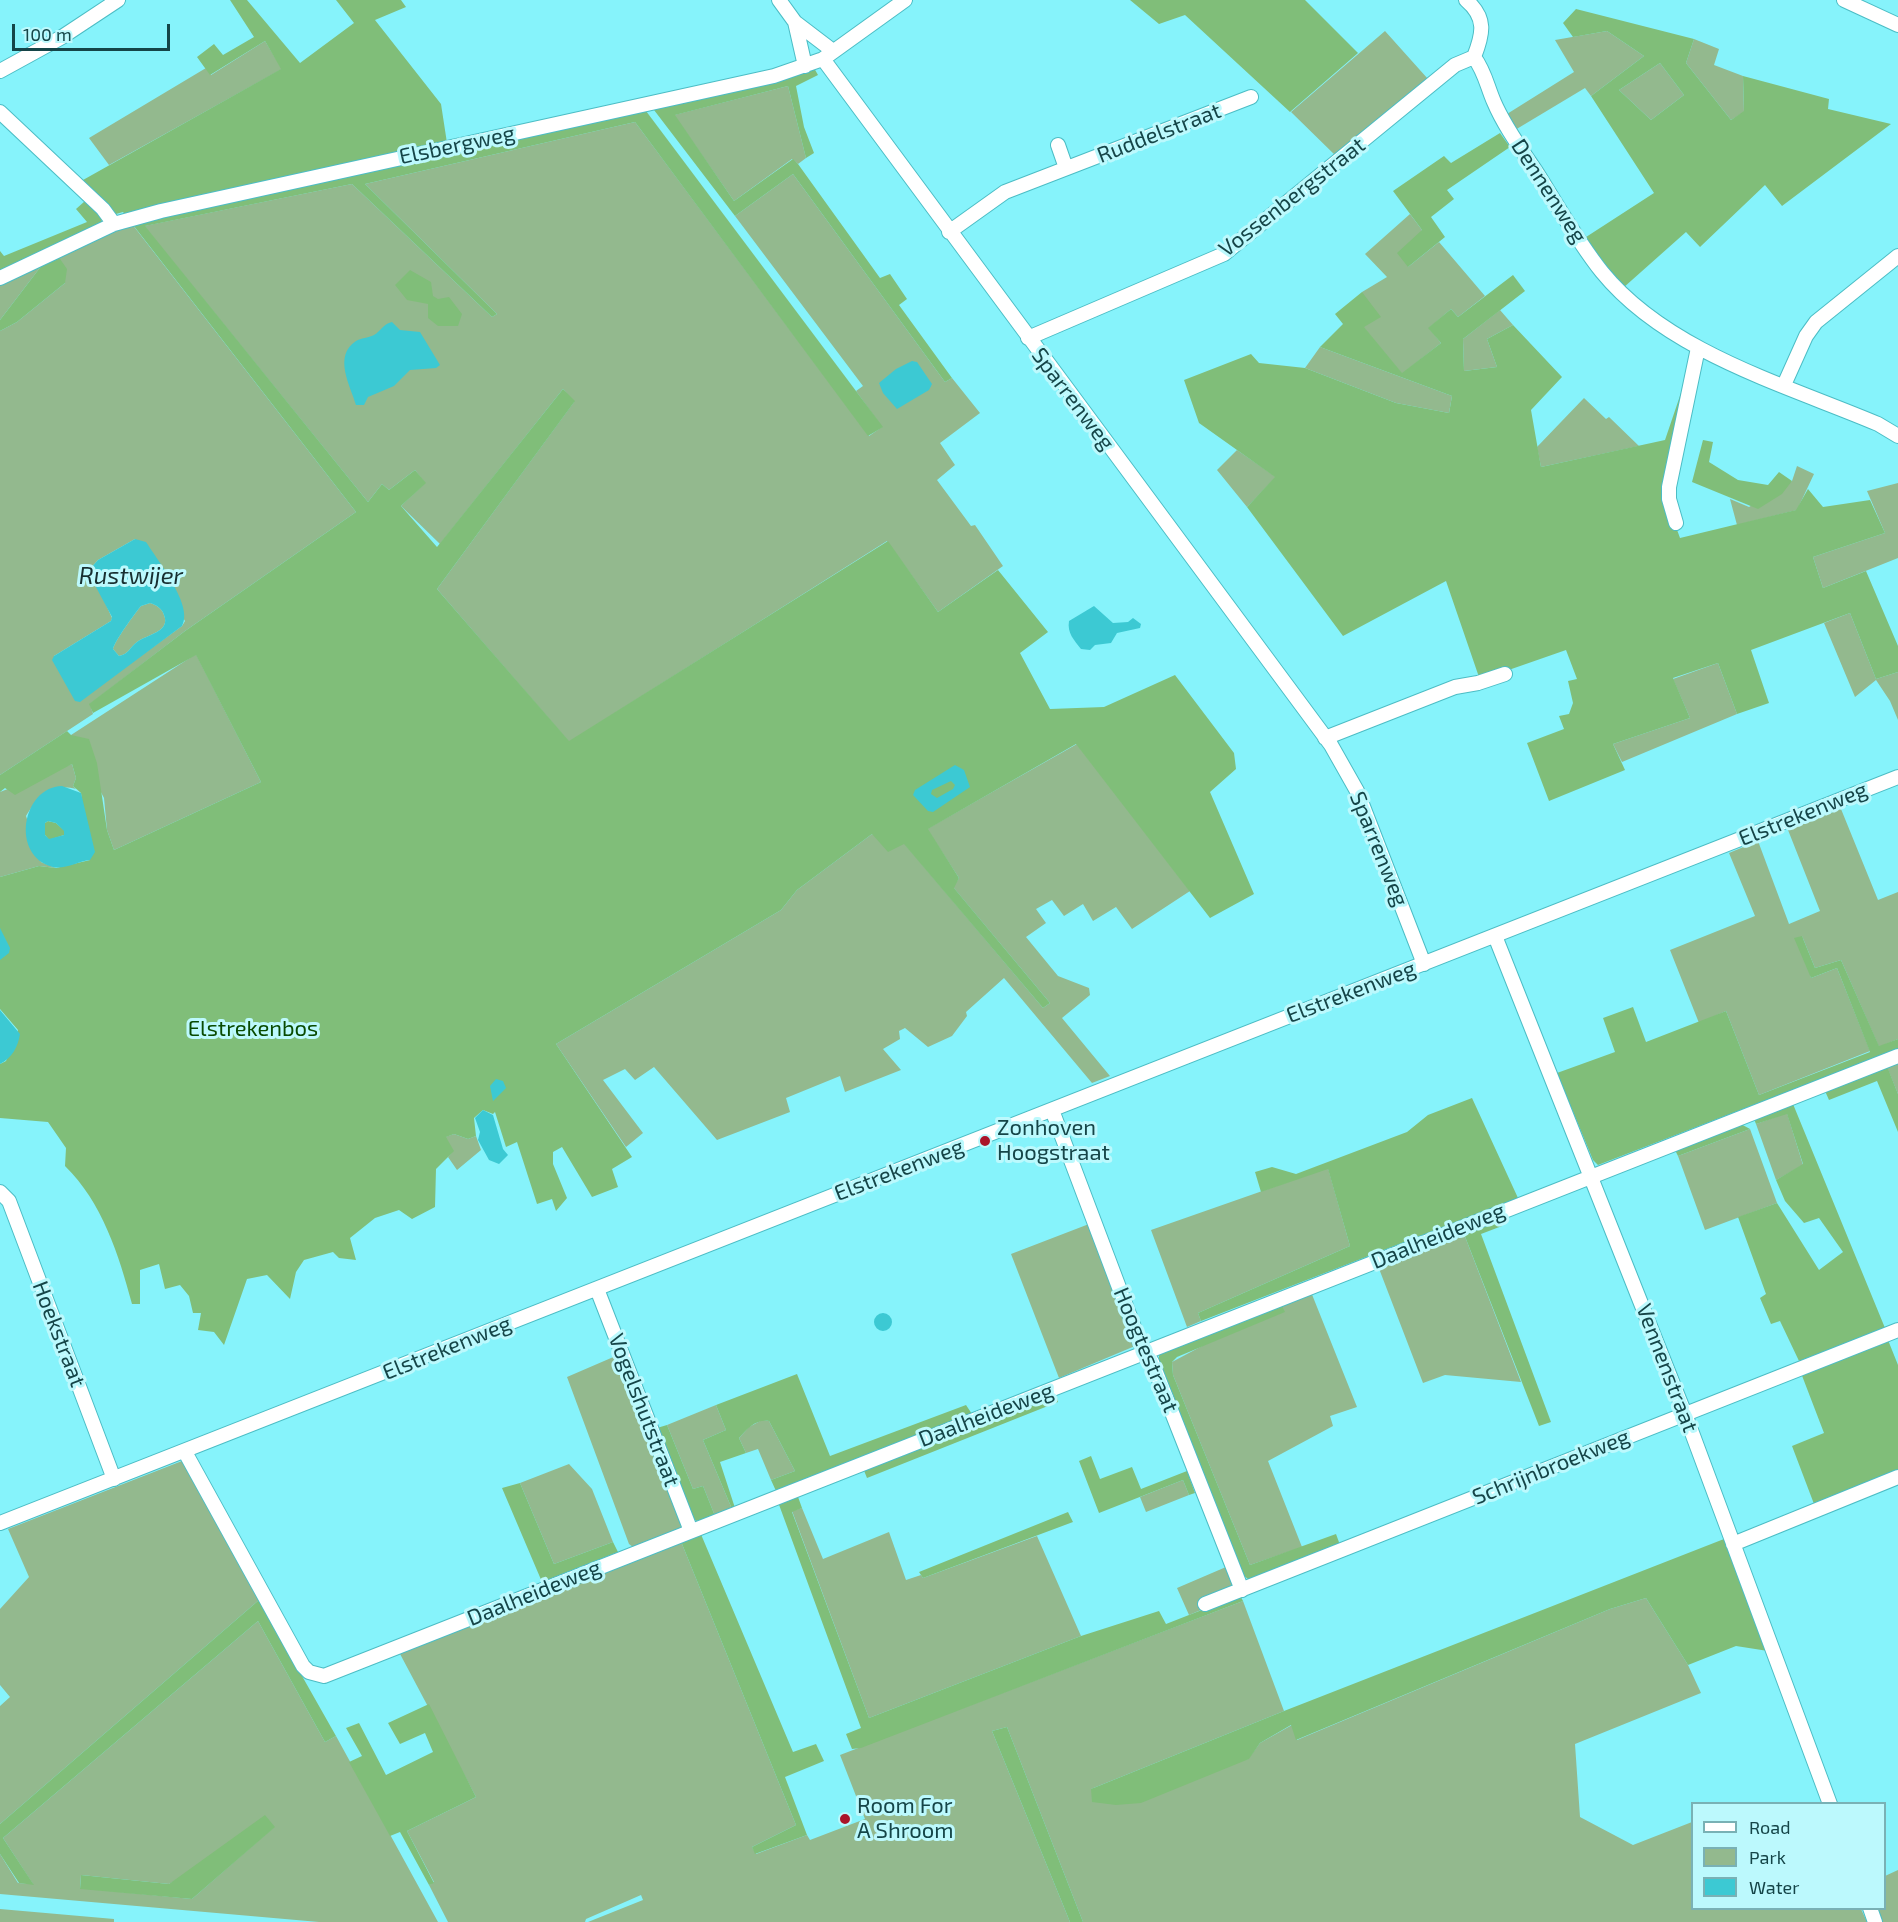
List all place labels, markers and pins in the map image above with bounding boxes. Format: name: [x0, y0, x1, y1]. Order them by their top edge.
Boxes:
place label: Zonhoven Hoogstraat: [997, 1115, 1110, 1166]
marker: Zonhoven Hoogstraat: [978, 1134, 992, 1148]
place label: Room For A Shroom: [857, 1793, 954, 1844]
marker: Room For A Shroom: [838, 1812, 852, 1826]

